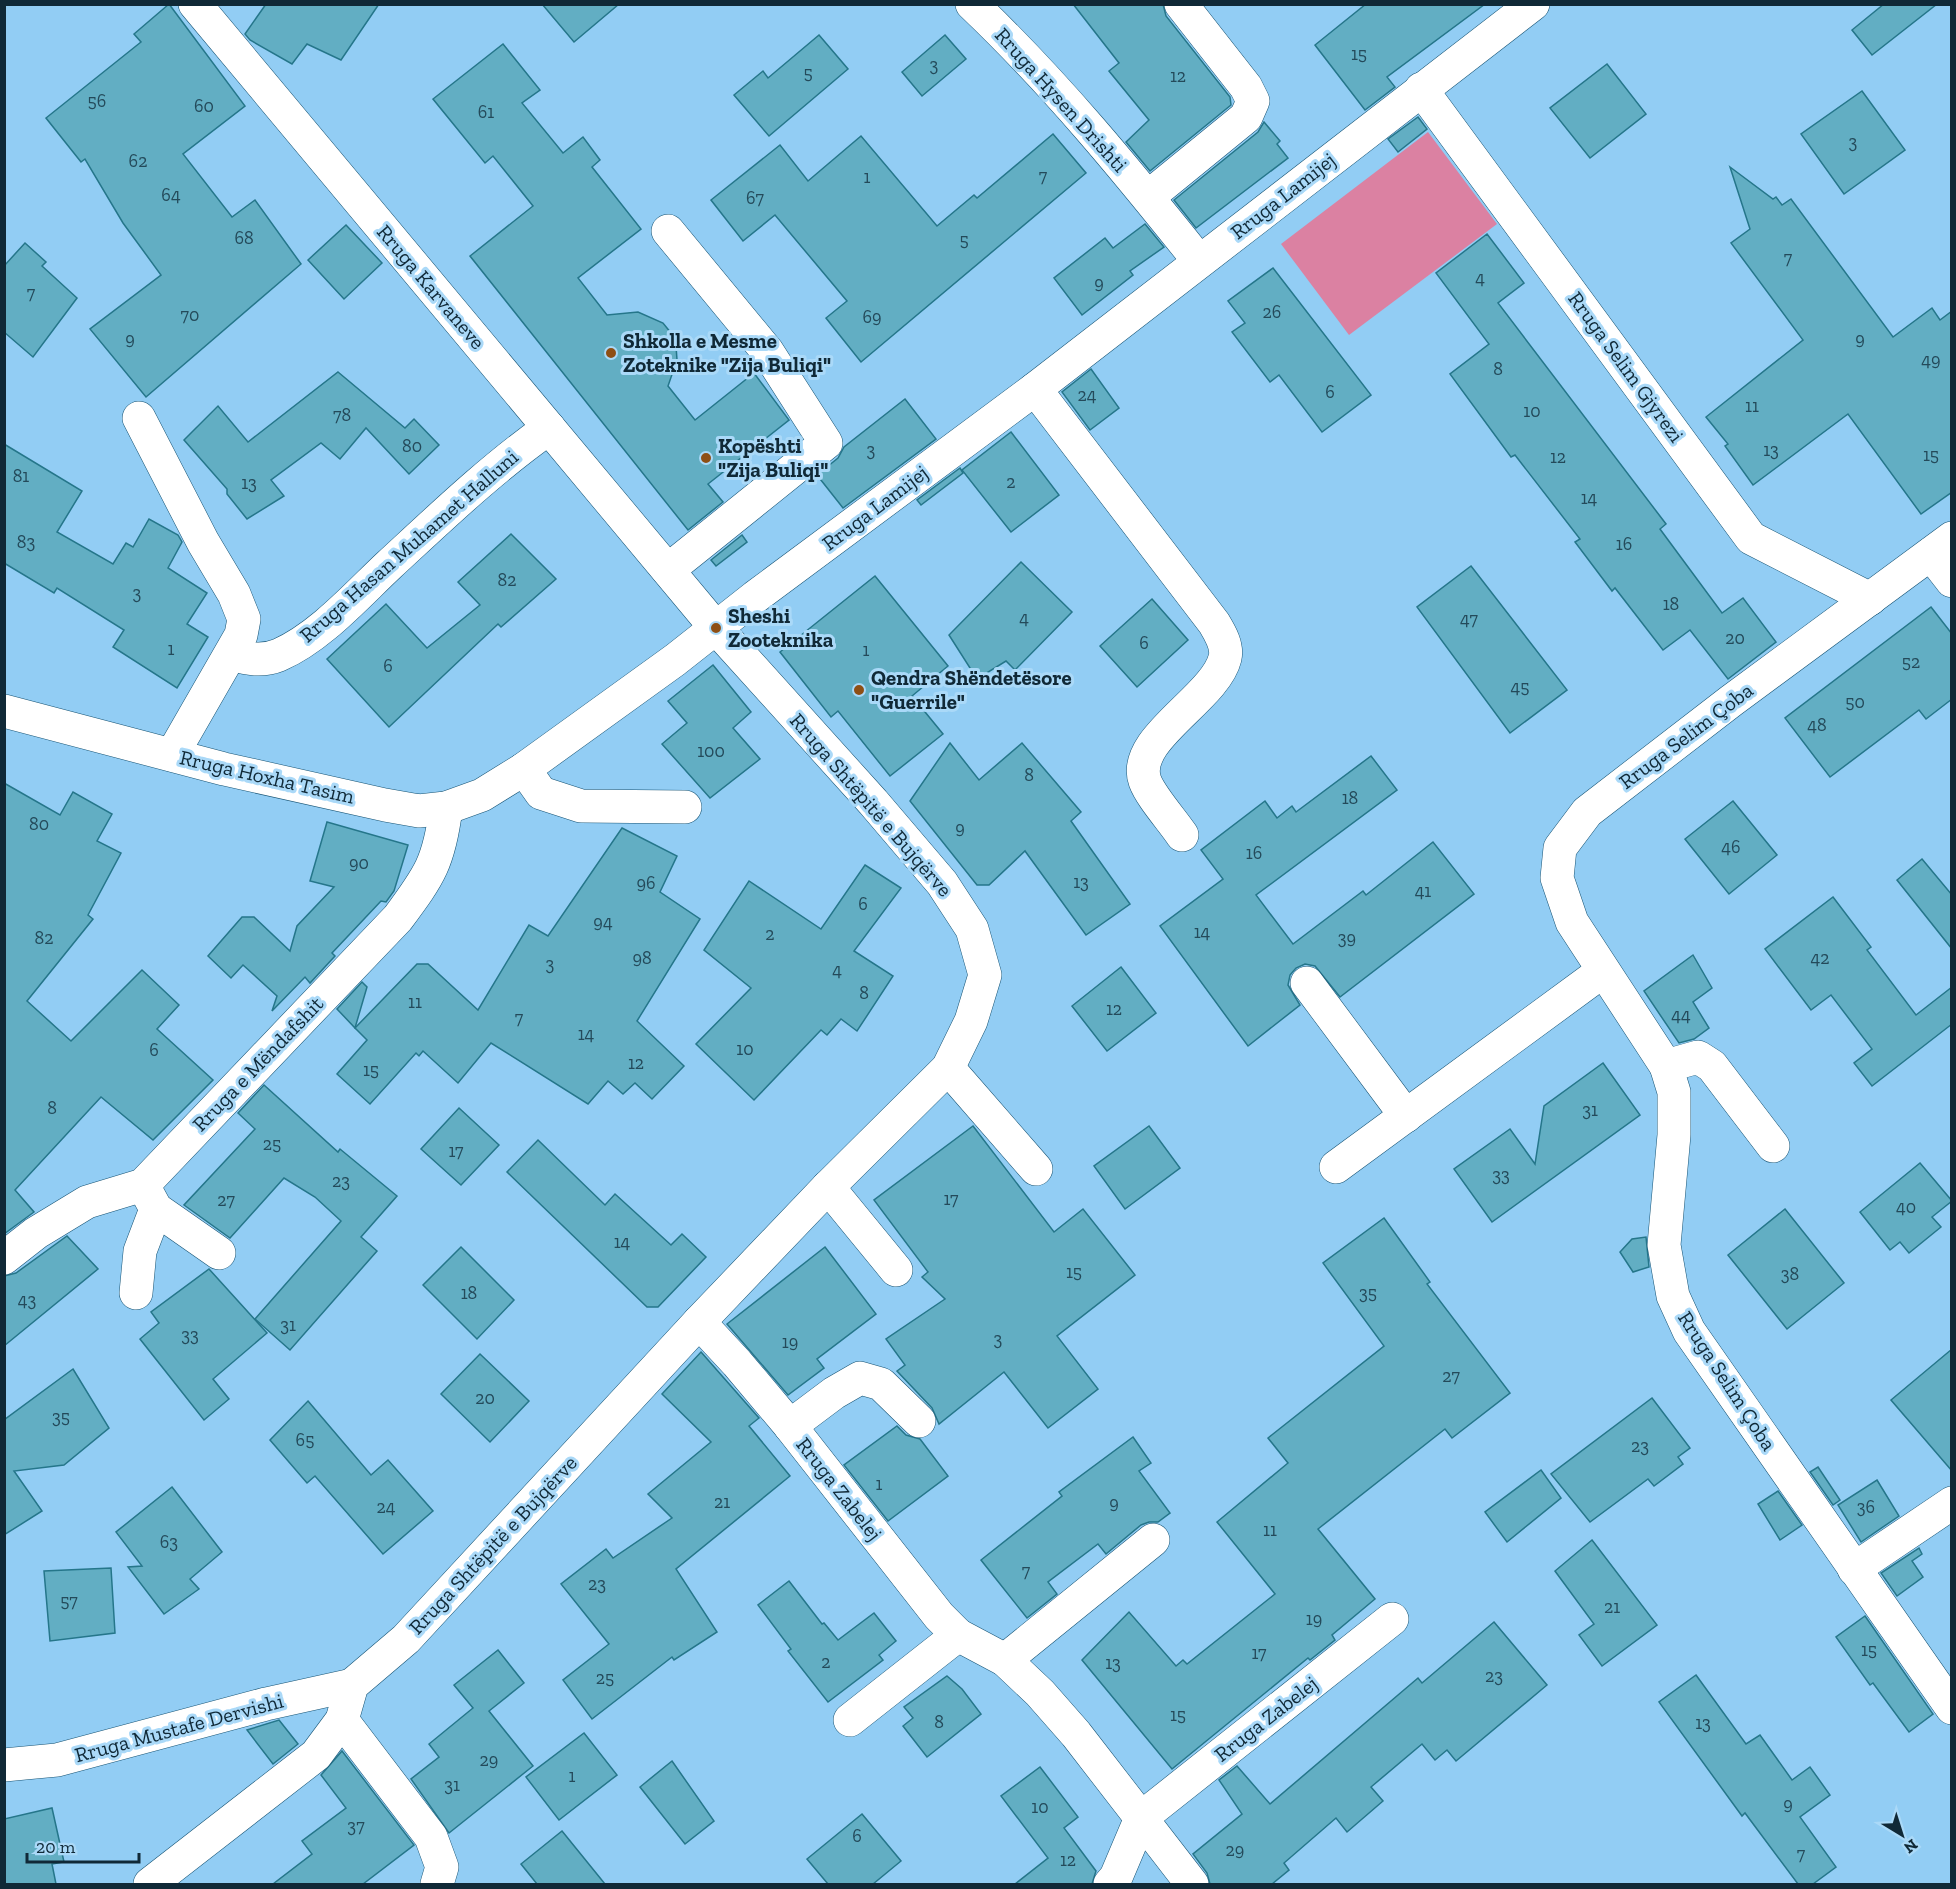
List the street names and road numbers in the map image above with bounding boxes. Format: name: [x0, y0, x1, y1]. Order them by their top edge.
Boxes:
street label: Rruga Hysen Drishti: [990, 22, 1133, 177]
street label: Rruga Lamijej: [1225, 147, 1341, 245]
street label: Rruga Karvaneve: [372, 219, 491, 354]
street label: Rruga Selim Gjyrezi: [1563, 286, 1690, 448]
street label: Rruga Hasan Muhamet Halluni: [294, 444, 523, 647]
street label: Rruga Lamijej: [817, 460, 933, 556]
street label: Rruga Selim Çoba: [1614, 677, 1758, 794]
street label: Rruga Shtëpitë e Bujqërve: [784, 708, 958, 902]
street label: Rruga Hoxha Tasim: [177, 744, 357, 809]
street label: Rruga e Mëndafshit: [187, 991, 328, 1136]
street label: Rruga Selim Çoba: [1673, 1306, 1782, 1455]
street label: Rruga Zabelej: [791, 1432, 887, 1546]
street label: Rruga Shtëpitë e Bujqërve: [403, 1450, 583, 1640]
street label: Rruga Zabelej: [1209, 1671, 1323, 1767]
street label: Rruga Mustafe Dervishi: [72, 1688, 286, 1767]

